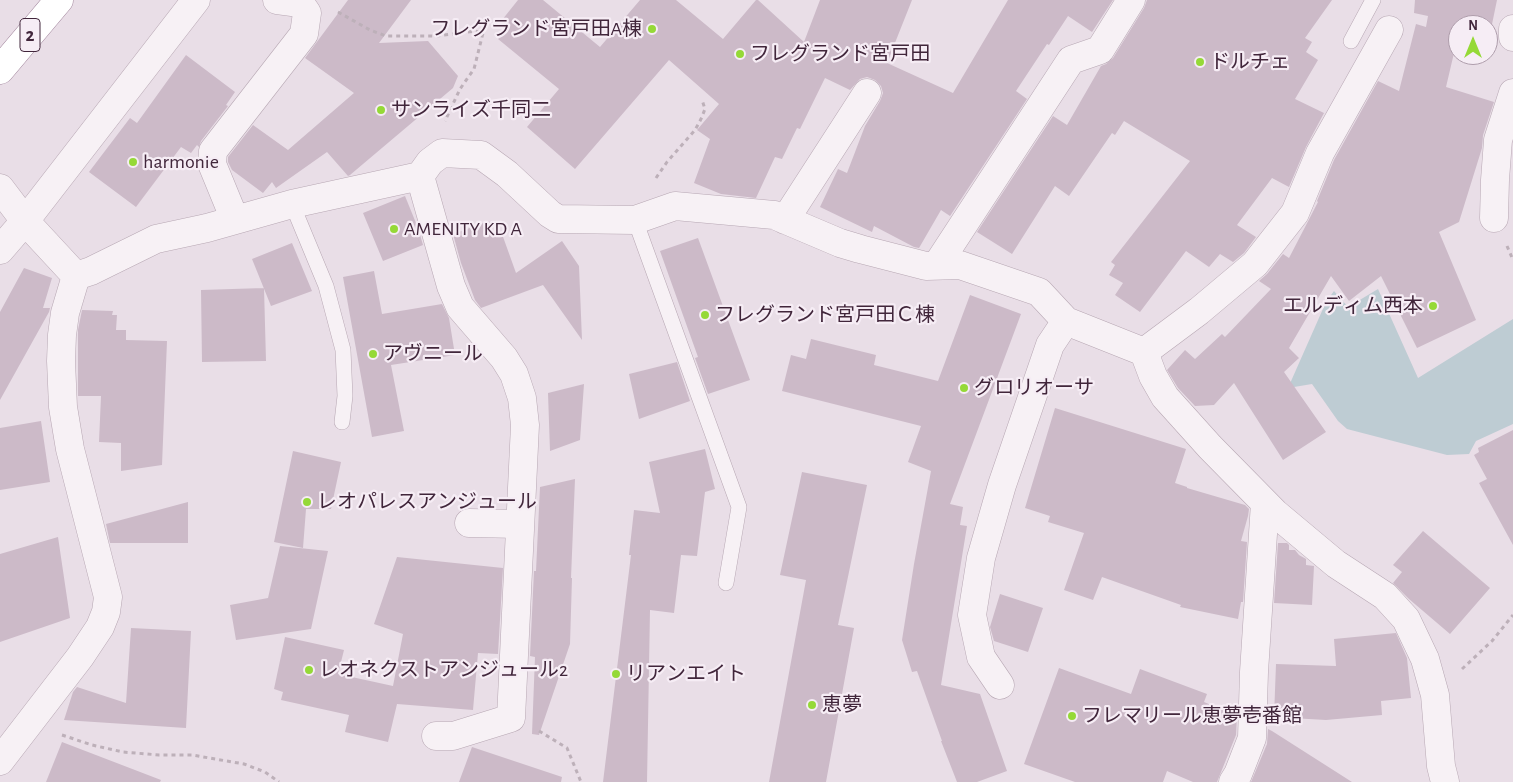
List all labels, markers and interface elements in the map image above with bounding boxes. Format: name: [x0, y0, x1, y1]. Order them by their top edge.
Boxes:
north arrow: [1448, 15, 1498, 65]
place label: フレグランド宮戸田A棟: [430, 17, 642, 41]
road number: 2: [20, 18, 40, 52]
text: N: [1468, 19, 1478, 33]
marker: フレグランド宮戸田A棟: [646, 23, 658, 35]
place label: フレグランド宮戸田: [750, 42, 930, 66]
marker: フレグランド宮戸田: [734, 48, 746, 60]
place label: ドルチェ: [1210, 50, 1290, 74]
marker: ドルチェ: [1194, 56, 1206, 68]
place label: サンライズ千同二: [391, 98, 551, 122]
marker: サンライズ千同二: [375, 104, 387, 116]
place label: harmonie: [143, 150, 219, 174]
marker: harmonie: [127, 156, 139, 168]
place label: AMENITY KD A: [404, 217, 522, 241]
marker: AMENITY KD A: [388, 223, 400, 235]
place label: エルディム西本: [1283, 294, 1423, 318]
marker: エルディム西本: [1427, 300, 1439, 312]
place label: フレグランド宮戸田Ｃ棟: [715, 303, 935, 327]
marker: フレグランド宮戸田Ｃ棟: [699, 309, 711, 321]
place label: アヴニール: [383, 342, 483, 366]
marker: アヴニール: [367, 348, 379, 360]
place label: グロリオーサ: [974, 376, 1094, 400]
marker: グロリオーサ: [958, 382, 970, 394]
place label: レオパレスアンジュール: [317, 490, 537, 514]
marker: レオパレスアンジュール: [301, 496, 313, 508]
place label: レオネクストアンジュール2: [319, 658, 568, 682]
place label: リアンエイト: [626, 662, 746, 686]
marker: レオネクストアンジュール2: [303, 664, 315, 676]
marker: リアンエイト: [610, 668, 622, 680]
place label: 恵夢: [822, 693, 862, 717]
marker: 恵夢: [806, 699, 818, 711]
place label: フレマリール恵夢壱番館: [1082, 704, 1302, 728]
marker: フレマリール恵夢壱番館: [1066, 710, 1078, 722]

